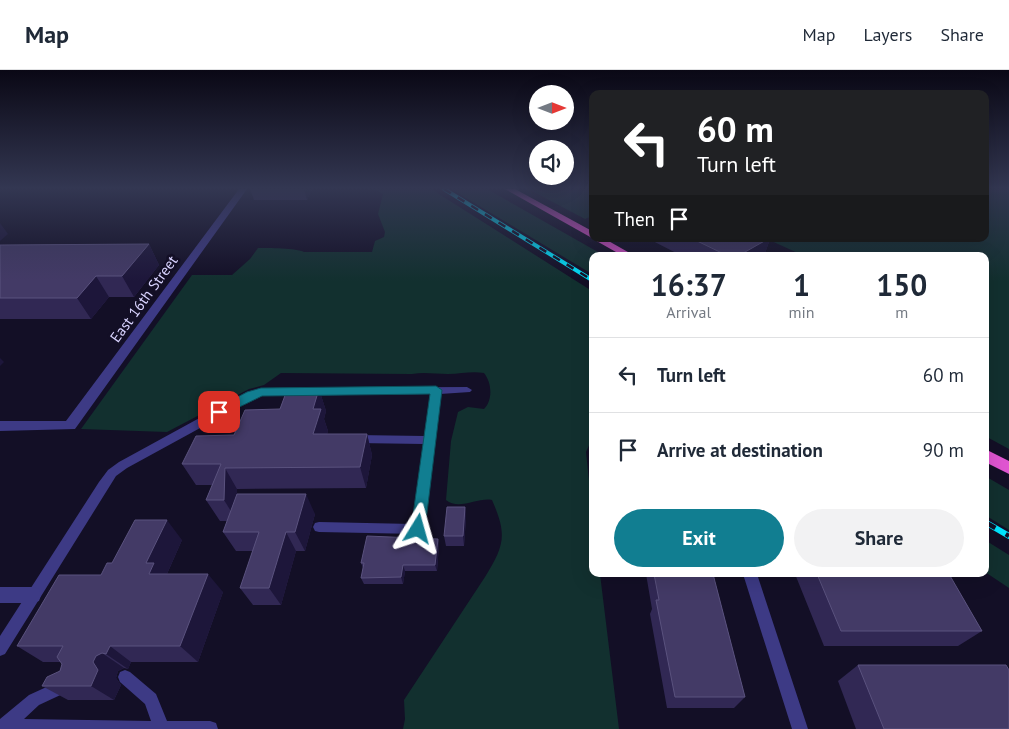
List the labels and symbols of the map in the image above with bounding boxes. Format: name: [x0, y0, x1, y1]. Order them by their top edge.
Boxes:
north arrow: [529, 85, 574, 130]
street label: East 16th Street: [106, 252, 182, 346]
pin: [198, 391, 240, 433]
position arrow: [391, 502, 443, 554]

